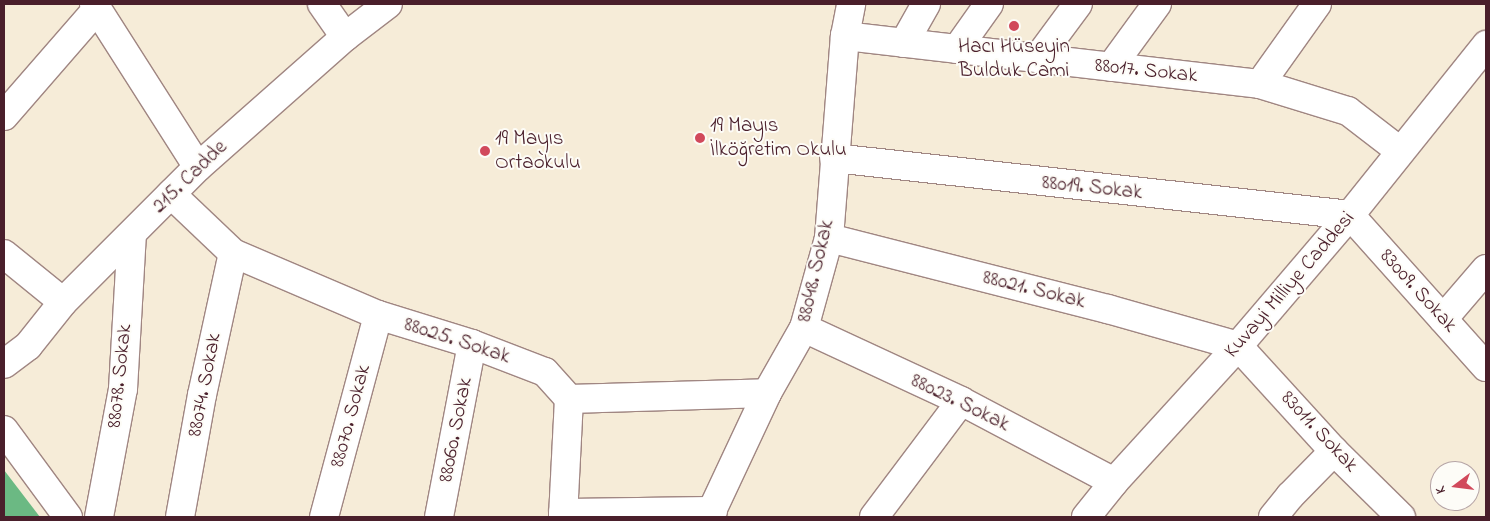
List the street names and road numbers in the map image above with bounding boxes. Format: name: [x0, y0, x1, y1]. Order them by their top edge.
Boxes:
street label: 88017. Sokak: [1093, 53, 1199, 89]
street label: 215. Cadde: [147, 135, 233, 219]
street label: 88019. Sokak: [1041, 170, 1143, 206]
street label: Kuvayi Milliye Caddesi: [1219, 206, 1361, 364]
street label: 88048. Sokak: [792, 217, 840, 325]
street label: 83009. Sokak: [1374, 244, 1462, 338]
street label: 88021. Sokak: [980, 265, 1088, 315]
street label: 88025. Sokak: [401, 312, 513, 370]
street label: 88078. Sokak: [102, 323, 138, 429]
street label: 88074. Sokak: [183, 331, 227, 439]
street label: 88070. Sokak: [325, 362, 377, 470]
street label: 88023. Sokak: [906, 368, 1014, 438]
street label: 88060. Sokak: [434, 375, 478, 485]
street label: 83011. Sokak: [1275, 386, 1363, 478]

